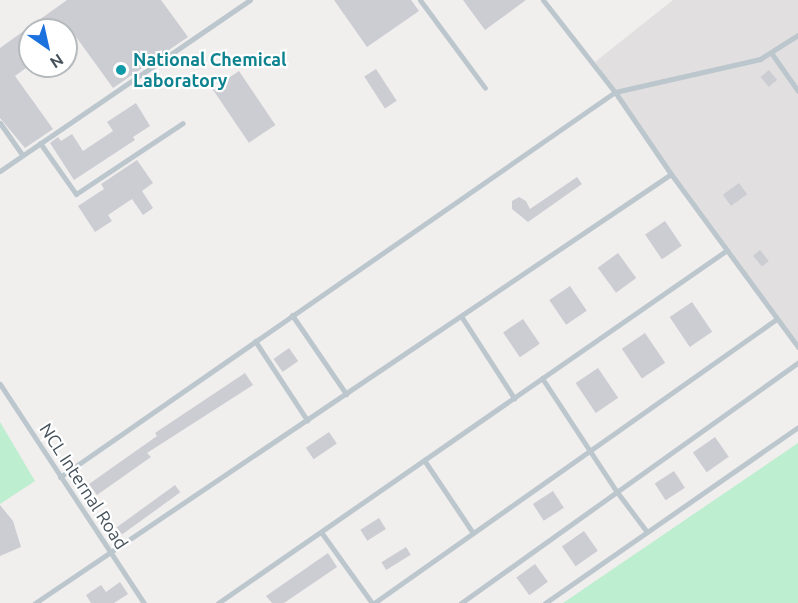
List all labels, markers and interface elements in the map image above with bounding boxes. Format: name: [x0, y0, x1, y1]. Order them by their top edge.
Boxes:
north arrow: [18, 18, 78, 78]
place label: National Chemical Laboratory: [133, 49, 286, 92]
text: N: [47, 50, 67, 72]
marker: National Chemical Laboratory: [114, 63, 128, 77]
street label: NCL Internal Road: [35, 419, 133, 553]

